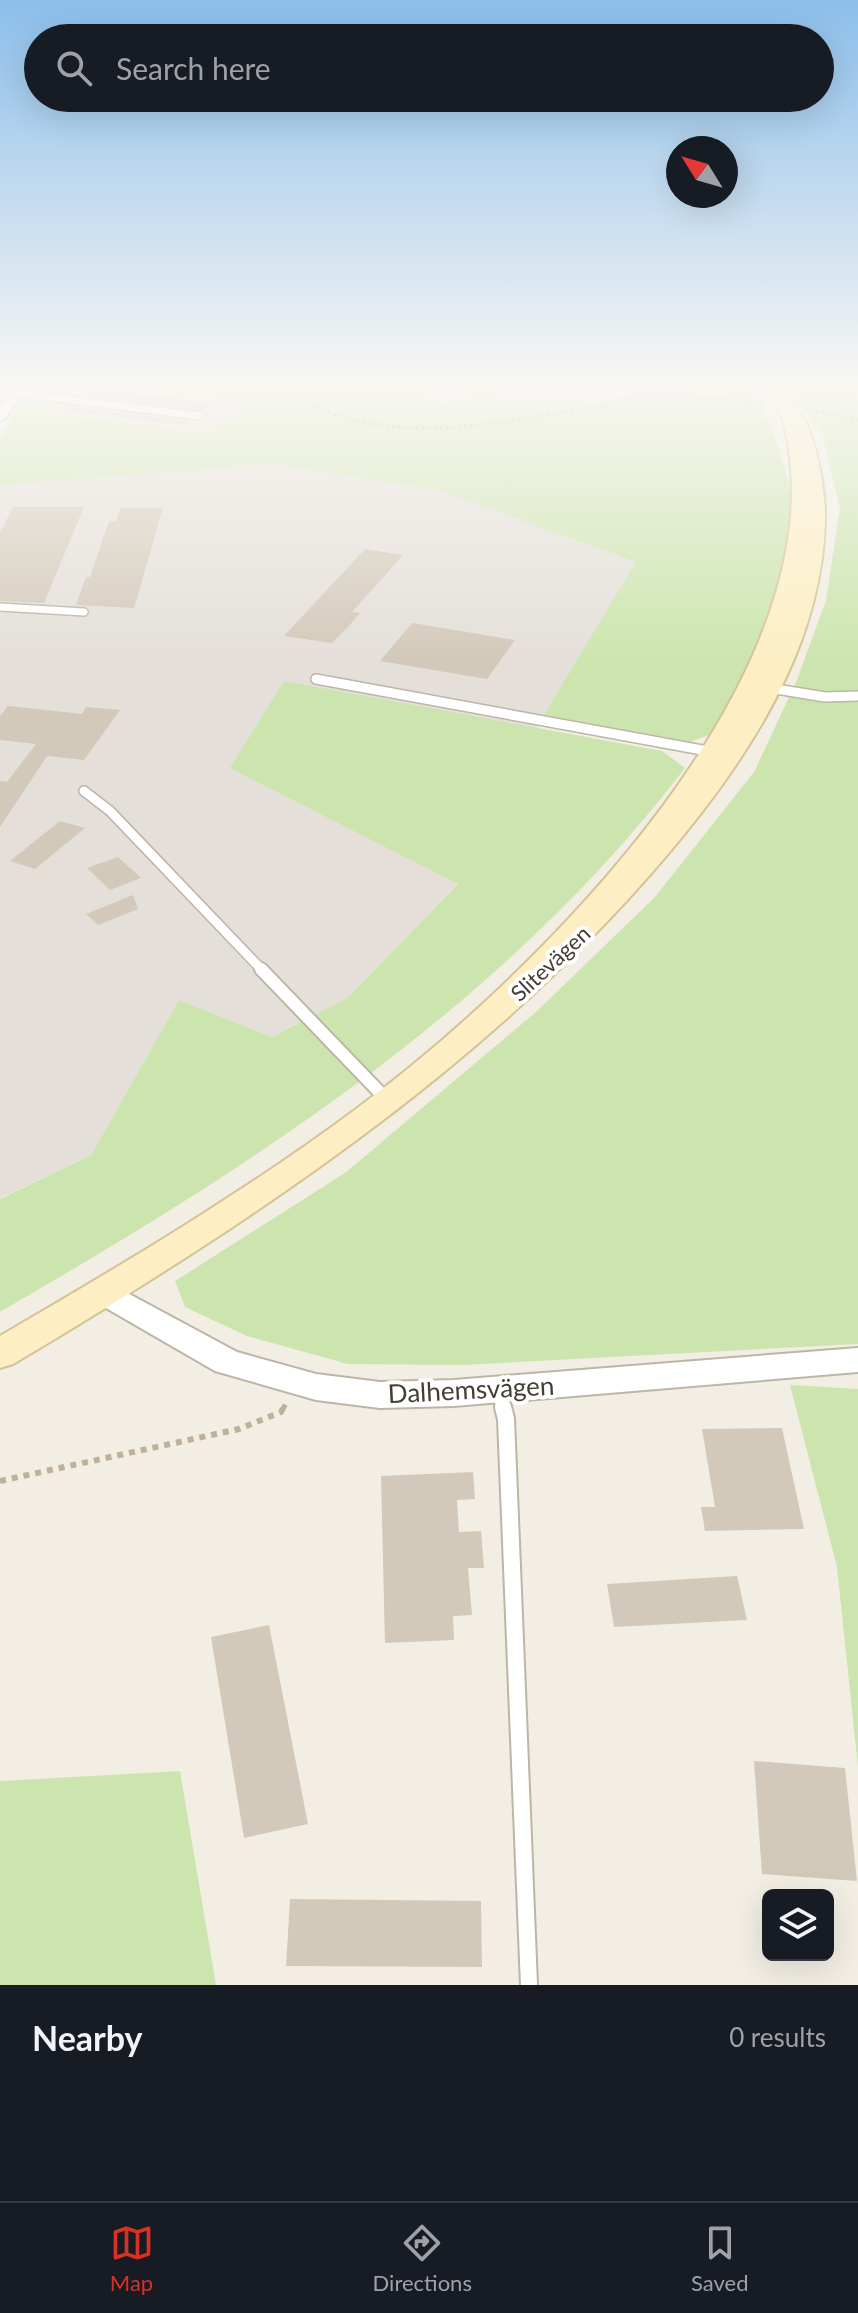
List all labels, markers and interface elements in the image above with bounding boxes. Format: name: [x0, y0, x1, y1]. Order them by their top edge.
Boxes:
search box: [24, 24, 834, 112]
icon: search: [52, 46, 96, 90]
text: Search here: [116, 50, 271, 86]
north arrow: [666, 136, 738, 208]
street label: Slitevägen: [505, 919, 595, 1007]
street label: Dalhemsvägen: [387, 1369, 555, 1409]
map controls: [762, 1889, 834, 1961]
button: layers: [762, 1889, 834, 1961]
text: Nearby: [32, 2017, 143, 2058]
text: 0 results: [729, 2021, 826, 2053]
tab: Map: [110, 2221, 154, 2296]
tab: Directions: [373, 2221, 472, 2296]
tab: Saved: [691, 2221, 748, 2296]

